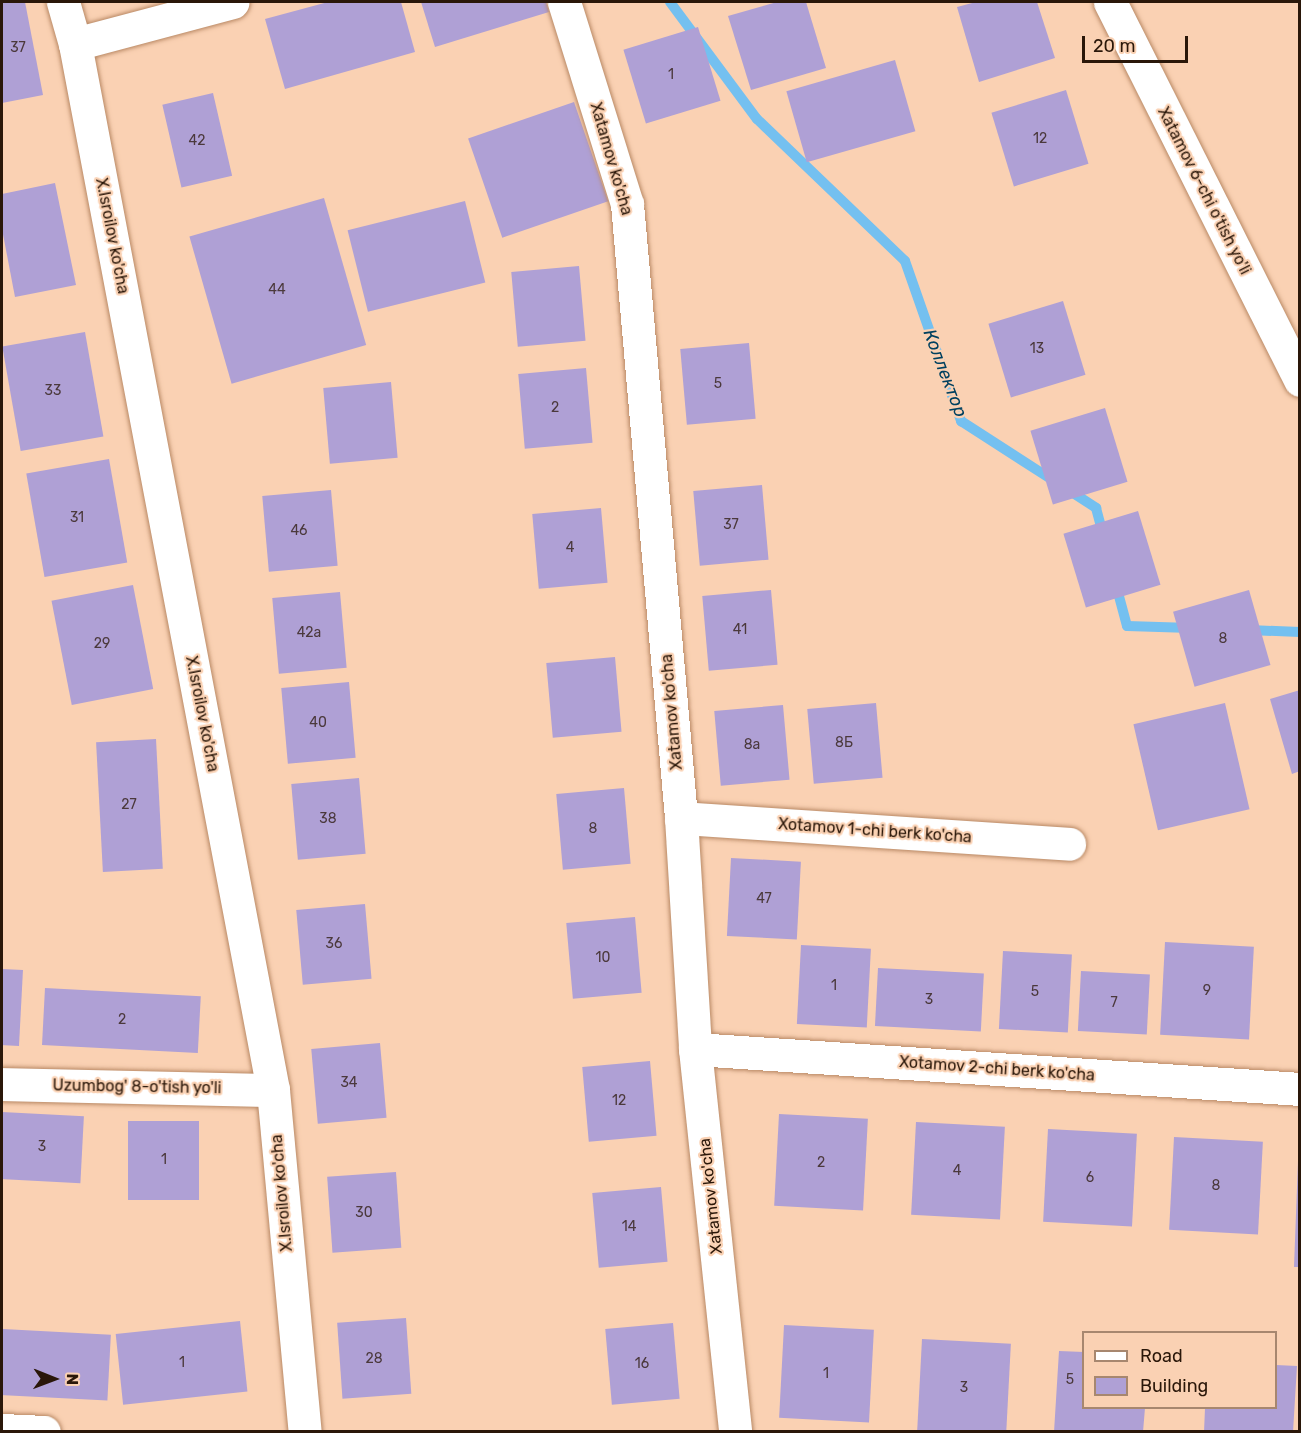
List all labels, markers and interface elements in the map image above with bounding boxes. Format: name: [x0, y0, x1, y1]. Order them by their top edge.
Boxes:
scale bar: [1085, 24, 1192, 62]
text: 20 m: [1093, 35, 1135, 57]
house number: 37: [10, 40, 26, 56]
house number: 1: [668, 67, 674, 83]
street label: Xatamov ko'cha: [586, 100, 636, 218]
street label: Xatamov 6-chi o'tish yo'li: [1153, 104, 1255, 278]
house number: 12: [1033, 131, 1047, 147]
house number: 42: [189, 133, 205, 149]
street label: X.Isroilov ko'cha: [91, 176, 133, 296]
house number: 44: [268, 282, 286, 298]
water label: Коллектор: [918, 326, 972, 420]
house number: 13: [1030, 341, 1044, 357]
house number: 5: [714, 376, 722, 392]
house number: 33: [45, 383, 61, 399]
house number: 2: [551, 400, 559, 416]
house number: 31: [70, 510, 84, 526]
house number: 37: [723, 517, 739, 533]
house number: 46: [290, 523, 308, 539]
house number: 4: [566, 540, 574, 556]
house number: 41: [733, 622, 747, 638]
house number: 42а: [297, 625, 321, 641]
house number: 8: [1219, 631, 1227, 647]
house number: 29: [94, 636, 110, 652]
street label: Xatamov ko'cha: [657, 653, 687, 771]
street label: X.Isroilov ko'cha: [181, 654, 223, 774]
house number: 40: [309, 715, 327, 731]
house number: 8Б: [835, 735, 853, 751]
house number: 8а: [744, 737, 760, 753]
house number: 27: [121, 797, 137, 813]
house number: 38: [319, 811, 337, 827]
street label: Xotamov 1-chi berk ko'cha: [777, 815, 973, 847]
house number: 8: [589, 821, 597, 837]
house number: 47: [756, 891, 772, 907]
house number: 36: [326, 936, 342, 952]
house number: 10: [596, 950, 610, 966]
house number: 1: [831, 978, 837, 994]
house number: 9: [1203, 983, 1211, 999]
house number: 5: [1031, 984, 1039, 1000]
house number: 3: [925, 992, 933, 1008]
house number: 7: [1110, 995, 1118, 1011]
house number: 2: [118, 1012, 126, 1028]
street label: Xotamov 2-chi berk ko'cha: [898, 1053, 1096, 1085]
house number: 34: [340, 1075, 358, 1091]
street label: Uzumbog' 8-o'tish yo'li: [52, 1076, 222, 1098]
house number: 12: [612, 1093, 626, 1109]
street label: X.Isroilov ko'cha: [267, 1133, 297, 1253]
street label: Xatamov ko'cha: [695, 1137, 727, 1255]
house number: 3: [38, 1139, 46, 1155]
house number: 1: [161, 1152, 167, 1168]
house number: 2: [817, 1155, 825, 1171]
house number: 4: [953, 1163, 961, 1179]
house number: 6: [1086, 1170, 1094, 1186]
house number: 8: [1212, 1178, 1220, 1194]
house number: 30: [355, 1205, 373, 1221]
house number: 14: [622, 1219, 636, 1235]
legend: [1082, 1331, 1277, 1409]
text: Road: [1140, 1345, 1183, 1367]
north arrow: [24, 1349, 84, 1409]
house number: 28: [365, 1351, 383, 1367]
house number: 1: [179, 1355, 185, 1371]
house number: 16: [635, 1356, 649, 1372]
house number: 1: [823, 1366, 829, 1382]
house number: 5: [1066, 1372, 1074, 1388]
text: N: [63, 1373, 82, 1385]
text: Building: [1140, 1375, 1208, 1397]
house number: 3: [960, 1380, 968, 1396]

